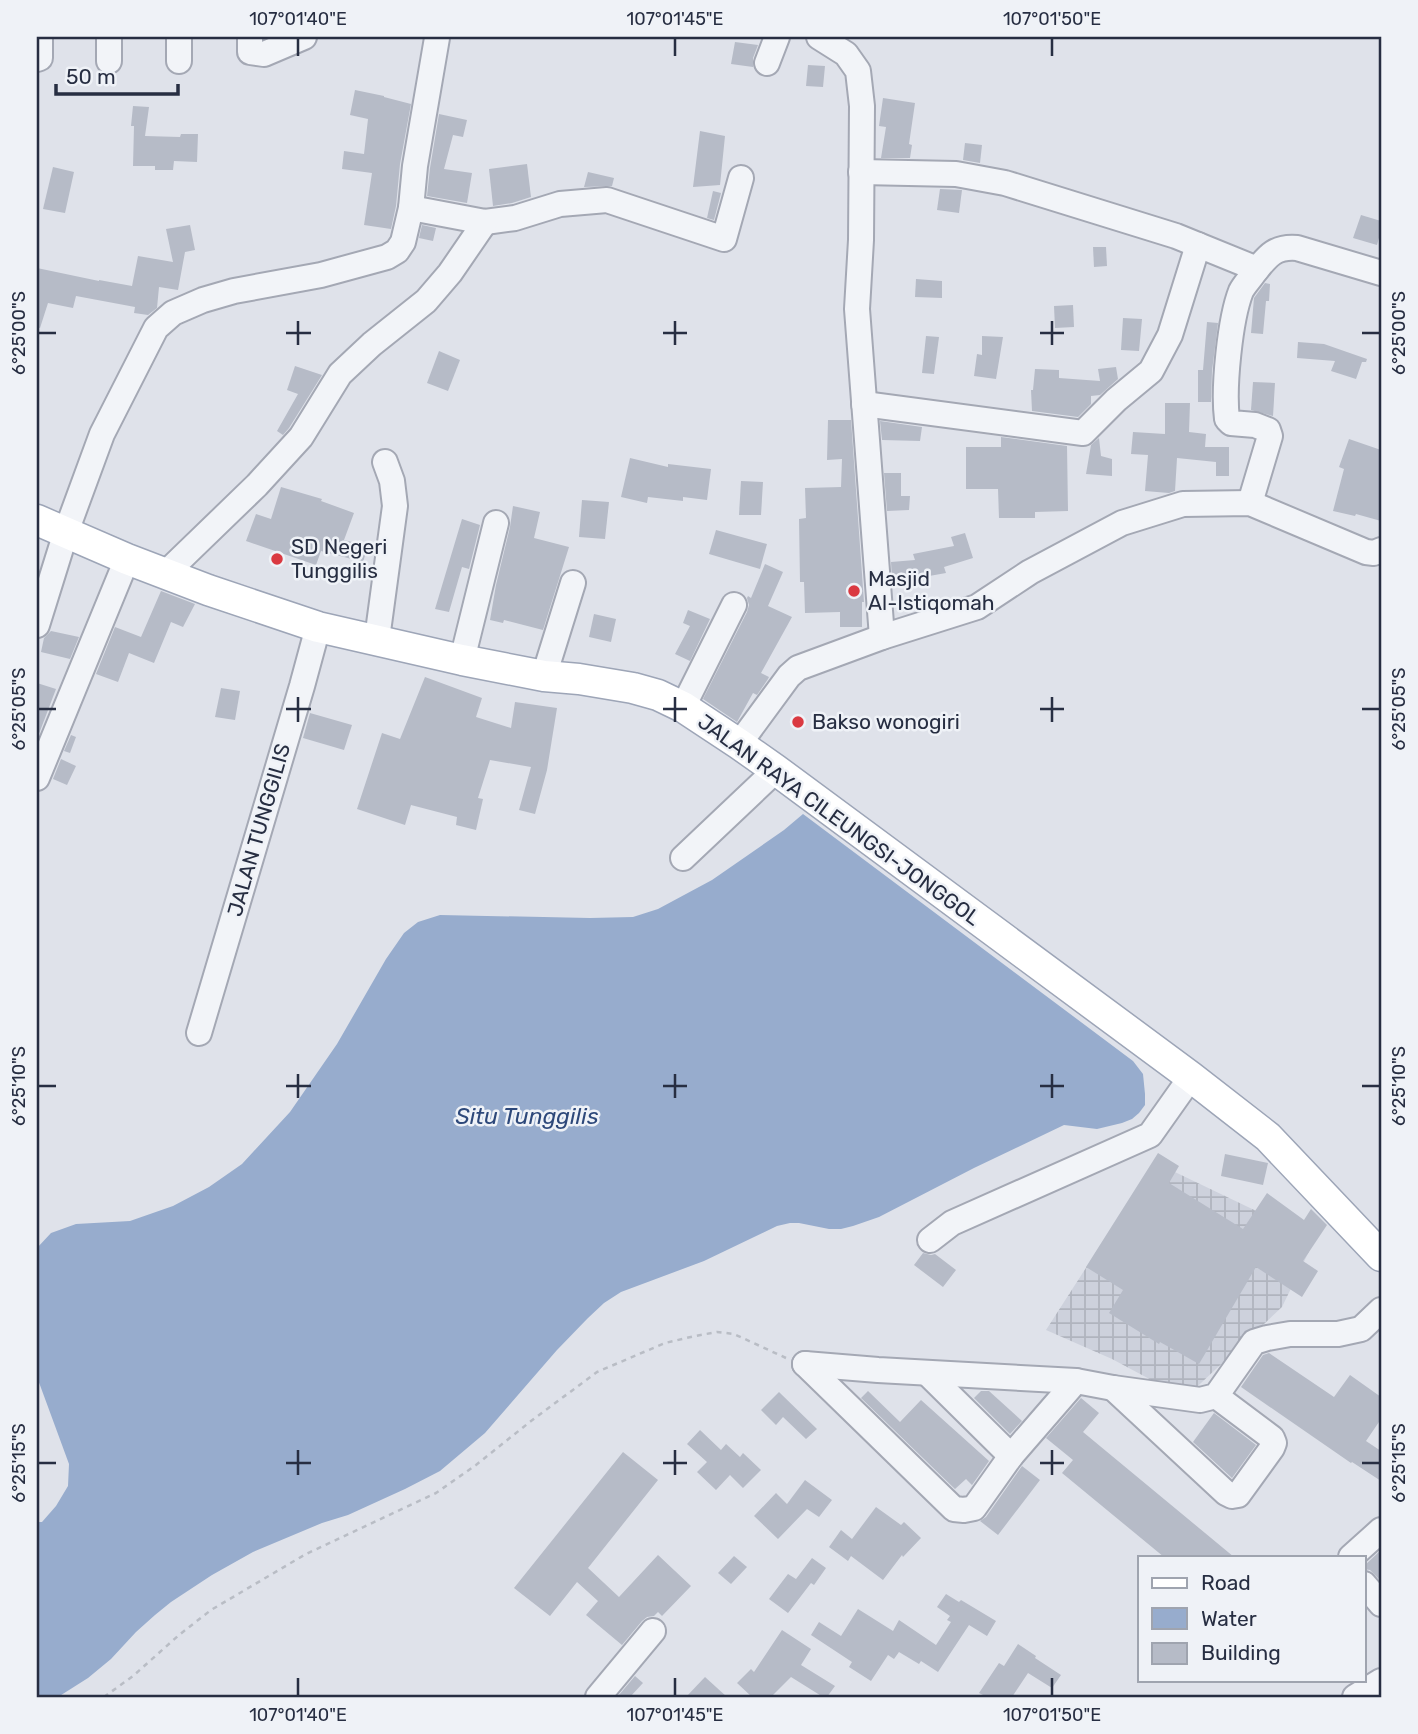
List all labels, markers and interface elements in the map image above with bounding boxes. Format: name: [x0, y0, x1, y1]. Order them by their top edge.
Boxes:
text: 107°01'40"E: [249, 8, 347, 30]
text: 107°01'45"E: [627, 8, 724, 30]
text: 107°01'50"E: [1003, 8, 1101, 30]
scale bar: [56, 52, 178, 96]
text: 50 m: [66, 64, 116, 89]
text: 6°25'00"S: [8, 291, 30, 375]
text: 6°25'00"S: [1388, 291, 1410, 375]
place label: SD Negeri Tunggilis: [291, 534, 387, 583]
marker: SD Negeri Tunggilis: [269, 551, 285, 567]
place label: Masjid Al-Istiqomah: [868, 566, 995, 615]
marker: Masjid Al-Istiqomah: [846, 583, 862, 599]
text: 6°25'05"S: [8, 667, 30, 751]
text: 6°25'05"S: [1388, 667, 1410, 751]
street label: JALAN RAYA CILEUNGSI-JONGGOL: [693, 709, 986, 931]
place label: Bakso wonogiri: [812, 709, 960, 734]
marker: Bakso wonogiri: [790, 714, 806, 730]
street label: JALAN TUNGGILIS: [222, 741, 295, 919]
text: 6°25'10"S: [8, 1046, 30, 1126]
text: 6°25'10"S: [1388, 1046, 1410, 1126]
water label: Situ Tunggilis: [455, 1102, 599, 1130]
text: 6°25'15"S: [8, 1423, 30, 1503]
text: 6°25'15"S: [1388, 1423, 1410, 1503]
legend: [1138, 1556, 1366, 1682]
text: Road: [1201, 1570, 1251, 1595]
text: Water: [1201, 1606, 1257, 1631]
text: Building: [1201, 1640, 1281, 1665]
text: 107°01'40"E: [249, 1704, 347, 1726]
text: 107°01'45"E: [627, 1704, 724, 1726]
text: 107°01'50"E: [1003, 1704, 1101, 1726]

